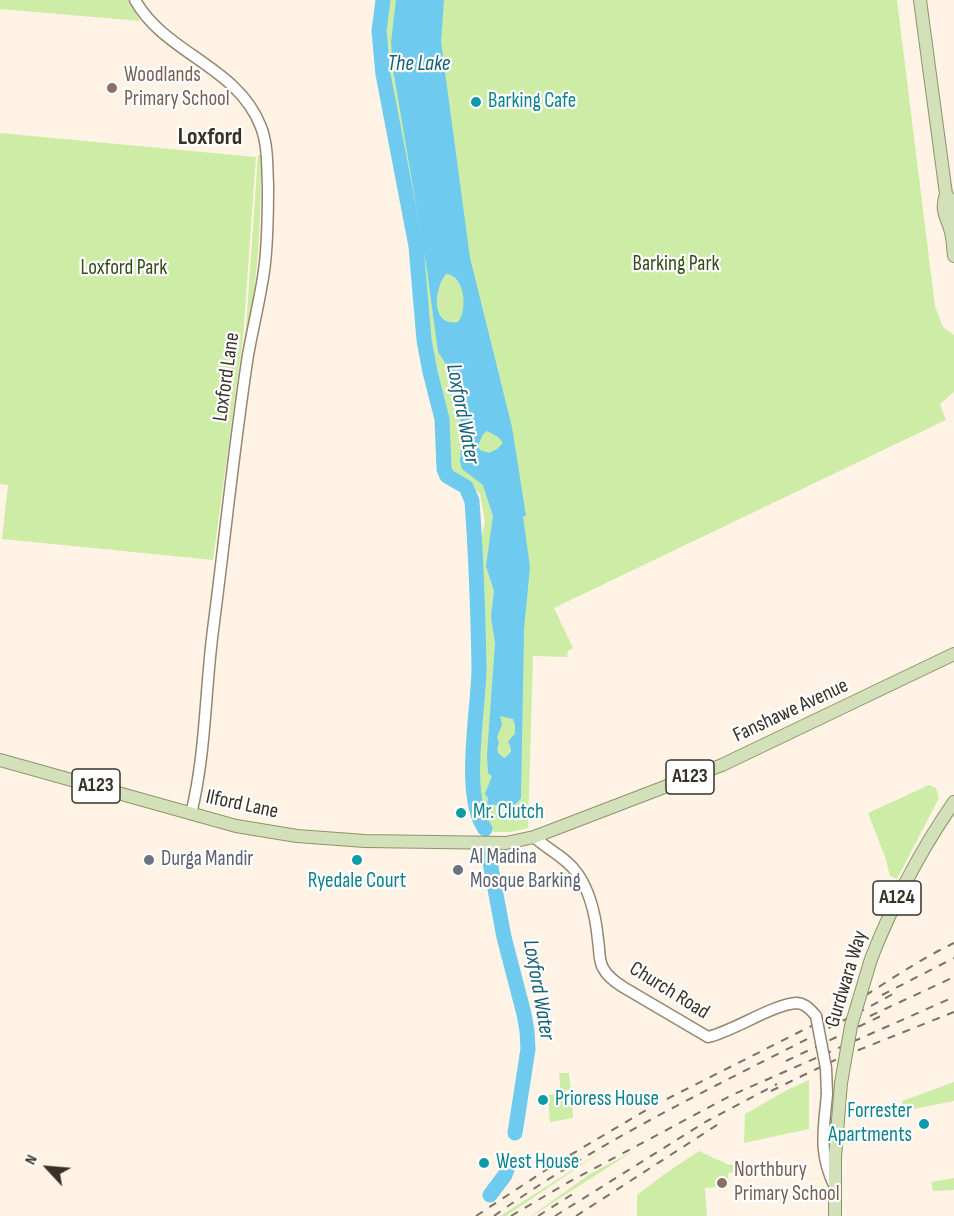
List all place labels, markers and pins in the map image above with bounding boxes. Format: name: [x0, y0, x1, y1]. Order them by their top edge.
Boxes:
place label: Woodlands Primary School: [124, 63, 230, 113]
marker: Woodlands Primary School: [105, 81, 119, 95]
place label: Barking Cafe: [488, 89, 576, 115]
marker: Barking Cafe: [469, 95, 483, 109]
place label: Mr. Clutch: [473, 800, 544, 826]
marker: Mr. Clutch: [454, 806, 468, 820]
place label: Al Madina Mosque Barking: [470, 845, 581, 895]
place label: Durga Mandir: [161, 847, 253, 873]
marker: Durga Mandir: [142, 853, 156, 867]
marker: Ryedale Court: [350, 853, 364, 867]
marker: Al Madina Mosque Barking: [451, 863, 465, 877]
place label: Ryedale Court: [308, 869, 406, 895]
place label: Prioress House: [555, 1087, 659, 1113]
marker: Prioress House: [536, 1093, 550, 1107]
place label: Forrester Apartments: [828, 1099, 912, 1149]
marker: Forrester Apartments: [917, 1117, 931, 1131]
place label: West House: [496, 1150, 579, 1176]
marker: West House: [477, 1156, 491, 1170]
place label: Northbury Primary School: [734, 1158, 840, 1208]
marker: Northbury Primary School: [715, 1176, 729, 1190]

